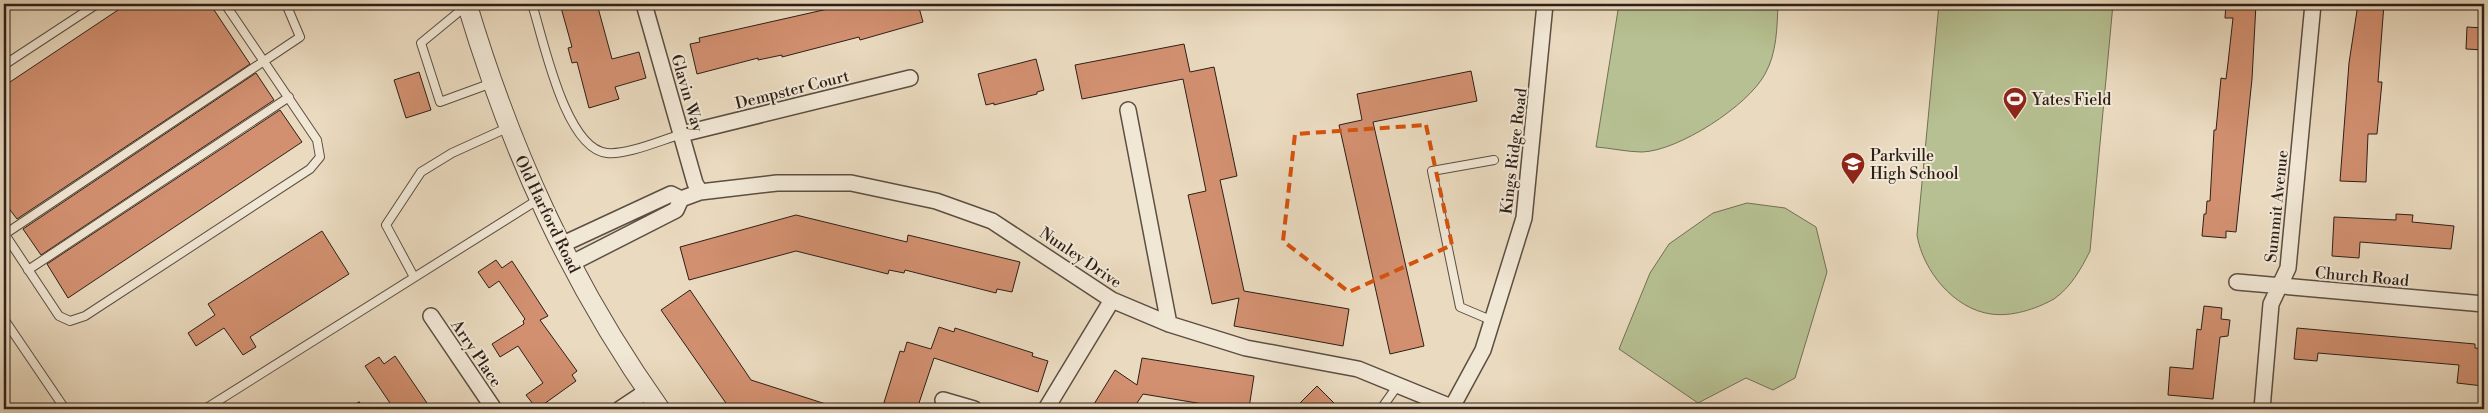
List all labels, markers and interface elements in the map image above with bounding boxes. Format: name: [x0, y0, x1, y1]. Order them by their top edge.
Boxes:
street label: Glavin Way: [666, 52, 708, 135]
street label: Dempster Court: [733, 66, 852, 114]
sports icon: Yates Field: [2002, 86, 2028, 120]
street label: Kings Ridge Road: [1496, 87, 1532, 215]
place label: Yates Field: [2031, 90, 2111, 110]
place label: Parkville High School: [1870, 146, 1959, 184]
street label: Summit Avenue: [2261, 149, 2293, 263]
school or university icon: Parkville High School: [1840, 151, 1866, 185]
street label: Old Harford Road: [510, 152, 584, 277]
street label: Nunley Drive: [1035, 223, 1125, 293]
street label: Church Road: [2314, 263, 2410, 291]
street label: Arry Place: [446, 315, 506, 391]

